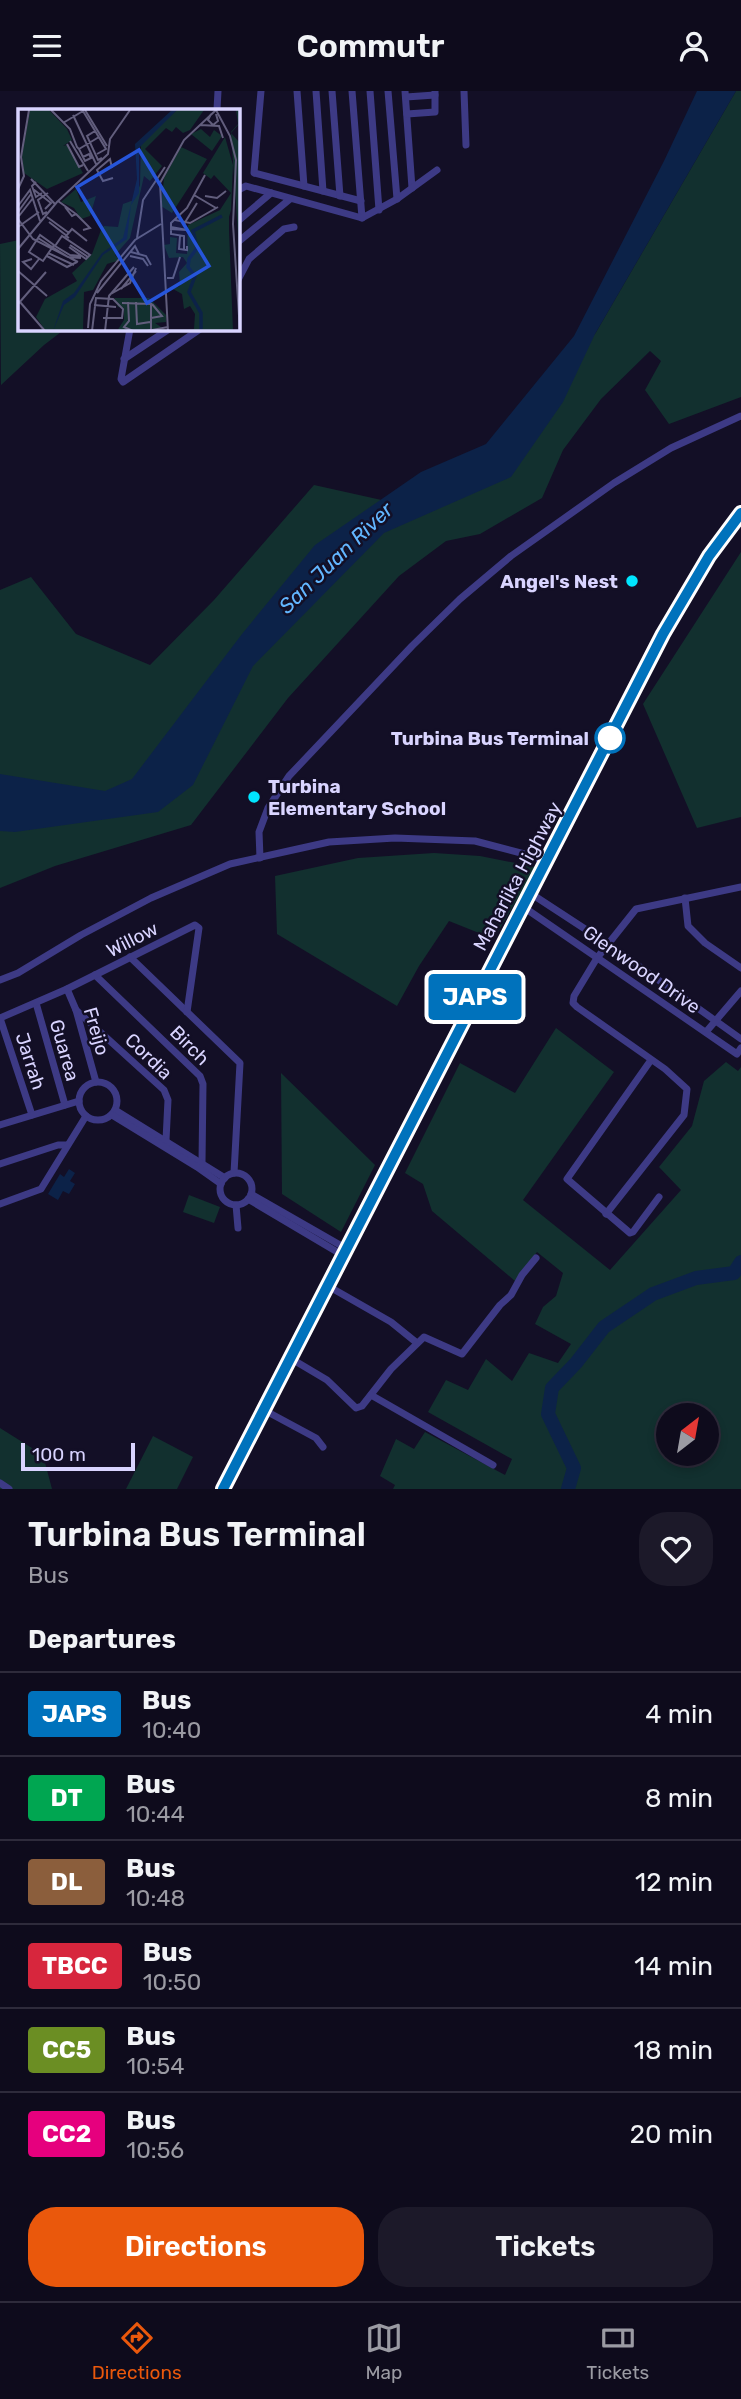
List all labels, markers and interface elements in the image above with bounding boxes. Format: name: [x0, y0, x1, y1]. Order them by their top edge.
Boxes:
icon: menu: [28, 27, 66, 65]
text: Commutr: [296, 27, 445, 65]
icon: person: [675, 27, 713, 65]
inset map: [18, 109, 240, 331]
water label: San Juan River: [273, 496, 399, 618]
place label: Angel's Nest: [500, 570, 618, 593]
marker: Angel's Nest: [624, 573, 640, 589]
marker: Turbina Bus Terminal: [595, 723, 625, 753]
place label: Turbina Bus Terminal: [391, 727, 589, 750]
place label: Turbina Elementary School: [268, 775, 446, 820]
marker: Turbina Elementary School: [246, 789, 262, 805]
street label: Maharlika Highway: [468, 798, 566, 955]
street label: Willow: [103, 917, 162, 962]
street label: Glenwood Drive: [579, 920, 705, 1018]
line badge: JAPS: [426, 974, 524, 1020]
text: JAPS: [442, 983, 508, 1011]
street label: Freijo: [79, 1004, 114, 1058]
street label: Guarea: [45, 1017, 84, 1084]
street label: Birch: [165, 1021, 214, 1070]
street label: Cordia: [120, 1028, 177, 1084]
street label: Jarrah: [11, 1030, 51, 1093]
north arrow: [656, 1403, 719, 1467]
map controls: [656, 1403, 719, 1466]
scale bar: [21, 1440, 135, 1472]
text: 100 m: [32, 1443, 86, 1466]
button: heart: [639, 1512, 713, 1586]
text: Turbina Bus Terminal: [28, 1515, 366, 1554]
text: Bus: [28, 1561, 69, 1589]
text: Departures: [28, 1624, 176, 1655]
text: Bus: [142, 1685, 191, 1716]
text: 4 min: [645, 1699, 713, 1730]
text: JAPS: [42, 1700, 107, 1728]
text: 10:40: [142, 1716, 201, 1744]
text: Bus: [126, 1769, 175, 1800]
text: 8 min: [645, 1783, 713, 1814]
text: DT: [50, 1784, 83, 1812]
text: 10:44: [126, 1800, 185, 1828]
text: Bus: [126, 1853, 175, 1884]
text: 12 min: [635, 1867, 713, 1898]
text: DL: [51, 1868, 82, 1896]
text: 10:48: [126, 1884, 185, 1912]
text: Bus: [143, 1937, 192, 1968]
text: 14 min: [634, 1951, 713, 1982]
text: TBCC: [42, 1952, 108, 1980]
text: 10:50: [143, 1968, 201, 1996]
text: Bus: [126, 2021, 176, 2052]
text: 18 min: [634, 2035, 713, 2066]
text: CC5: [42, 2036, 91, 2064]
text: 10:54: [126, 2052, 185, 2080]
text: Bus: [126, 2105, 176, 2136]
text: 20 min: [630, 2119, 713, 2150]
text: CC2: [42, 2120, 91, 2148]
text: 10:56: [126, 2136, 184, 2164]
button: Directions: [28, 2207, 364, 2287]
button: Tickets: [378, 2207, 713, 2287]
tab: Directions: [92, 2319, 182, 2384]
tab: Map: [365, 2319, 403, 2384]
tab: Tickets: [586, 2319, 649, 2384]

